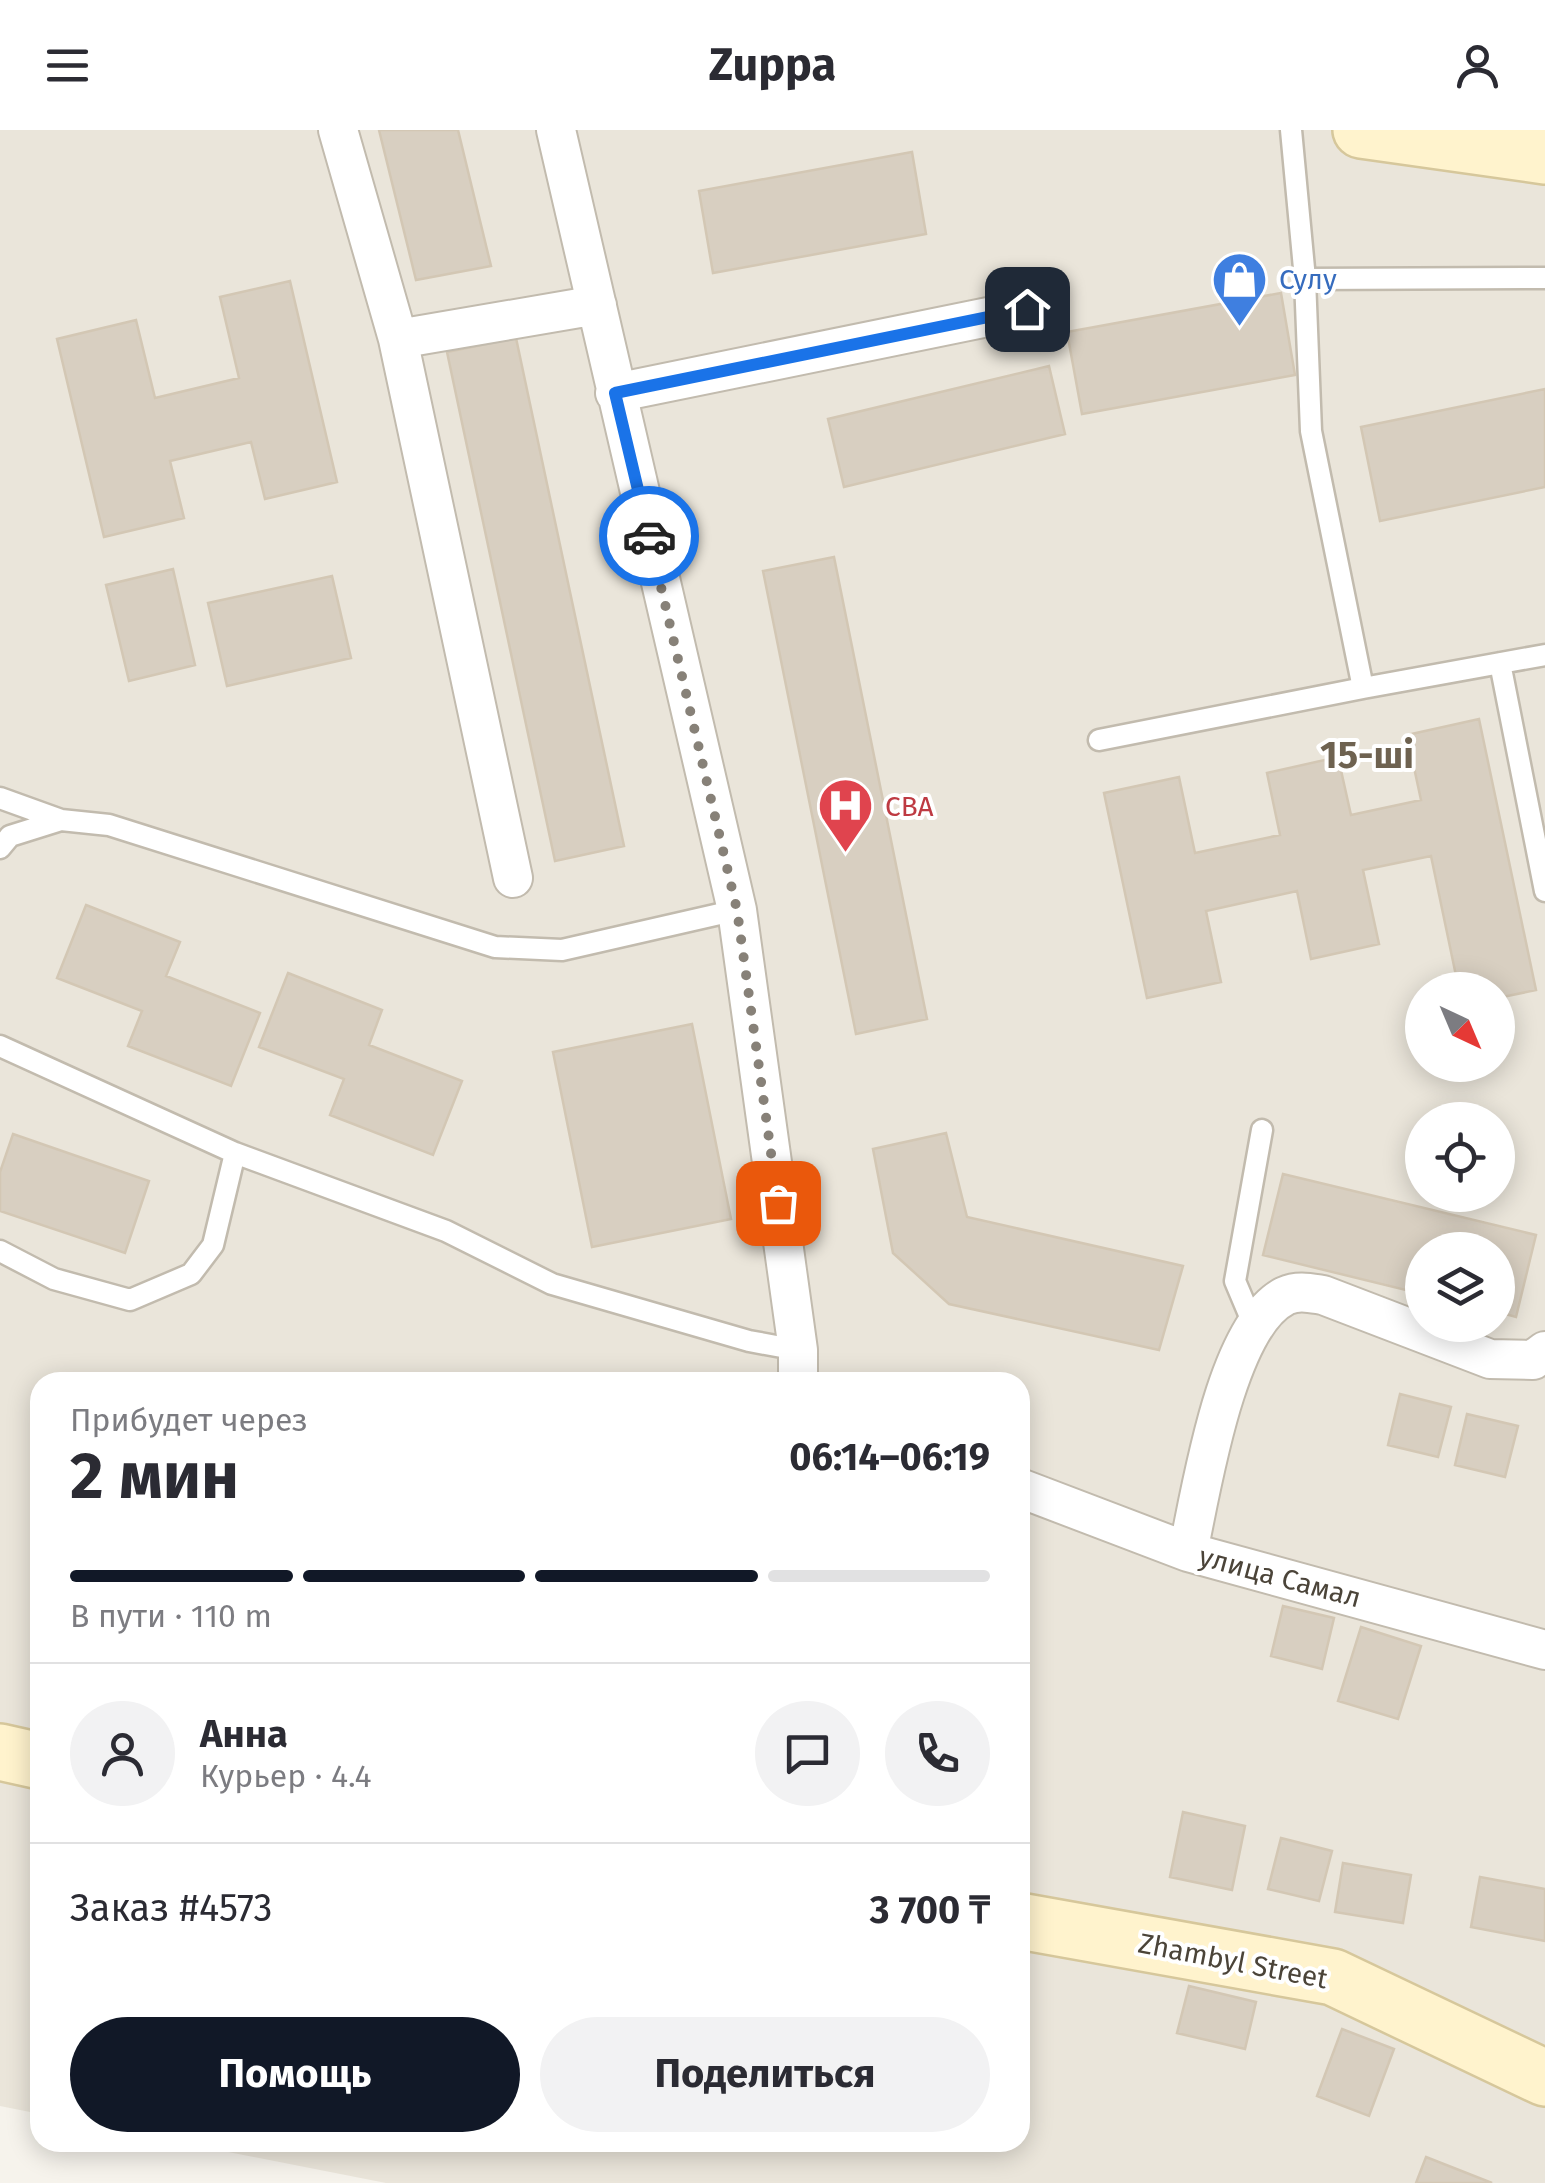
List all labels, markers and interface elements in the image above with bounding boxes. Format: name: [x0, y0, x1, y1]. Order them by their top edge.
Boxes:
icon: menu: [40, 38, 95, 93]
text: Zuppa: [709, 38, 836, 92]
icon: person: [1450, 38, 1505, 93]
shop icon: Сулу: [1210, 249, 1270, 328]
place label: Сулу: [1279, 263, 1337, 296]
pin: [985, 267, 1070, 352]
icon: home: [1000, 282, 1055, 337]
courier: [599, 486, 699, 586]
icon: car: [622, 509, 677, 564]
district label: 15-ші: [1320, 732, 1414, 778]
hospital icon: СВА: [816, 776, 876, 855]
place label: СВА: [885, 790, 934, 823]
north arrow: [1405, 972, 1515, 1082]
map controls: [1405, 972, 1515, 1342]
button: locate: [1405, 1102, 1515, 1212]
pin: [736, 1161, 821, 1246]
icon: bag: [751, 1176, 806, 1231]
button: layers: [1405, 1232, 1515, 1342]
text: Прибудет через: [70, 1401, 308, 1439]
text: 06:14–06:19: [789, 1434, 990, 1480]
text: 2 мин: [70, 1437, 239, 1515]
street label: улица Самал: [1195, 1540, 1365, 1614]
text: В пути · 110 m: [70, 1597, 272, 1635]
button: person: [70, 1701, 175, 1806]
button: chat: [755, 1701, 860, 1806]
button: phone: [885, 1701, 990, 1806]
text: Анна: [200, 1711, 288, 1757]
text: Курьер · 4.4: [200, 1757, 372, 1795]
text: Заказ #4573: [70, 1885, 272, 1931]
text: 3 700 ₸: [870, 1887, 990, 1933]
street label: Zhambyl Street: [1136, 1926, 1331, 1996]
button: Помощь: [70, 2017, 520, 2132]
button: Поделиться: [540, 2017, 990, 2132]

